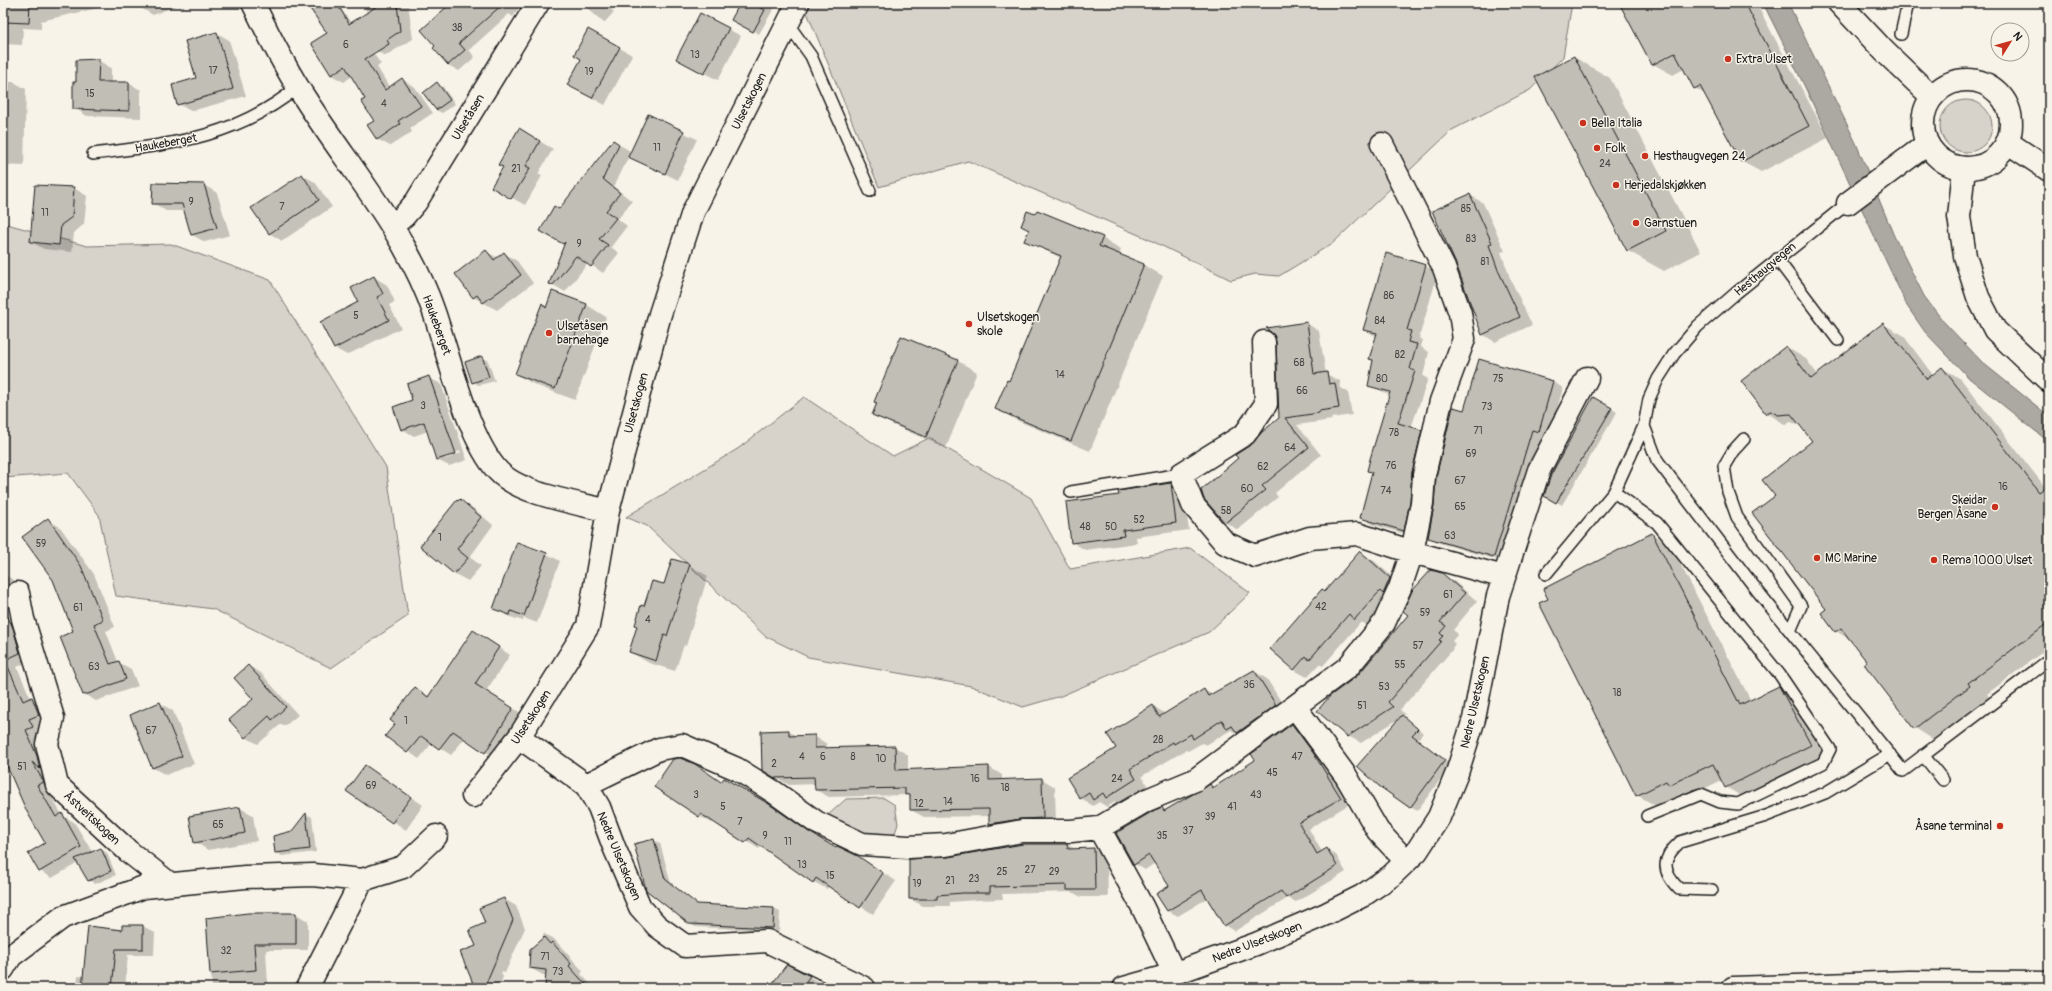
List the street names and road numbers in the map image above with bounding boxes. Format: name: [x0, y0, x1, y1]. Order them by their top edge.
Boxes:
street label: Ulsetskogen: [729, 70, 770, 132]
street label: Ulsetåsen: [449, 91, 488, 143]
street label: Haukeberget: [134, 131, 198, 156]
street label: Hesthaugvegen: [1731, 239, 1799, 300]
street label: Haukeberget: [419, 293, 454, 357]
street label: Ulsetskogen: [621, 371, 652, 435]
street label: Nedre Ulsetskogen: [1458, 654, 1493, 750]
street label: Ulsetskogen: [508, 687, 555, 747]
street label: Åstveitskogen: [60, 788, 124, 849]
street label: Nedre Ulsetskogen: [593, 810, 644, 903]
street label: Nedre Ulsetskogen: [1210, 918, 1304, 966]

